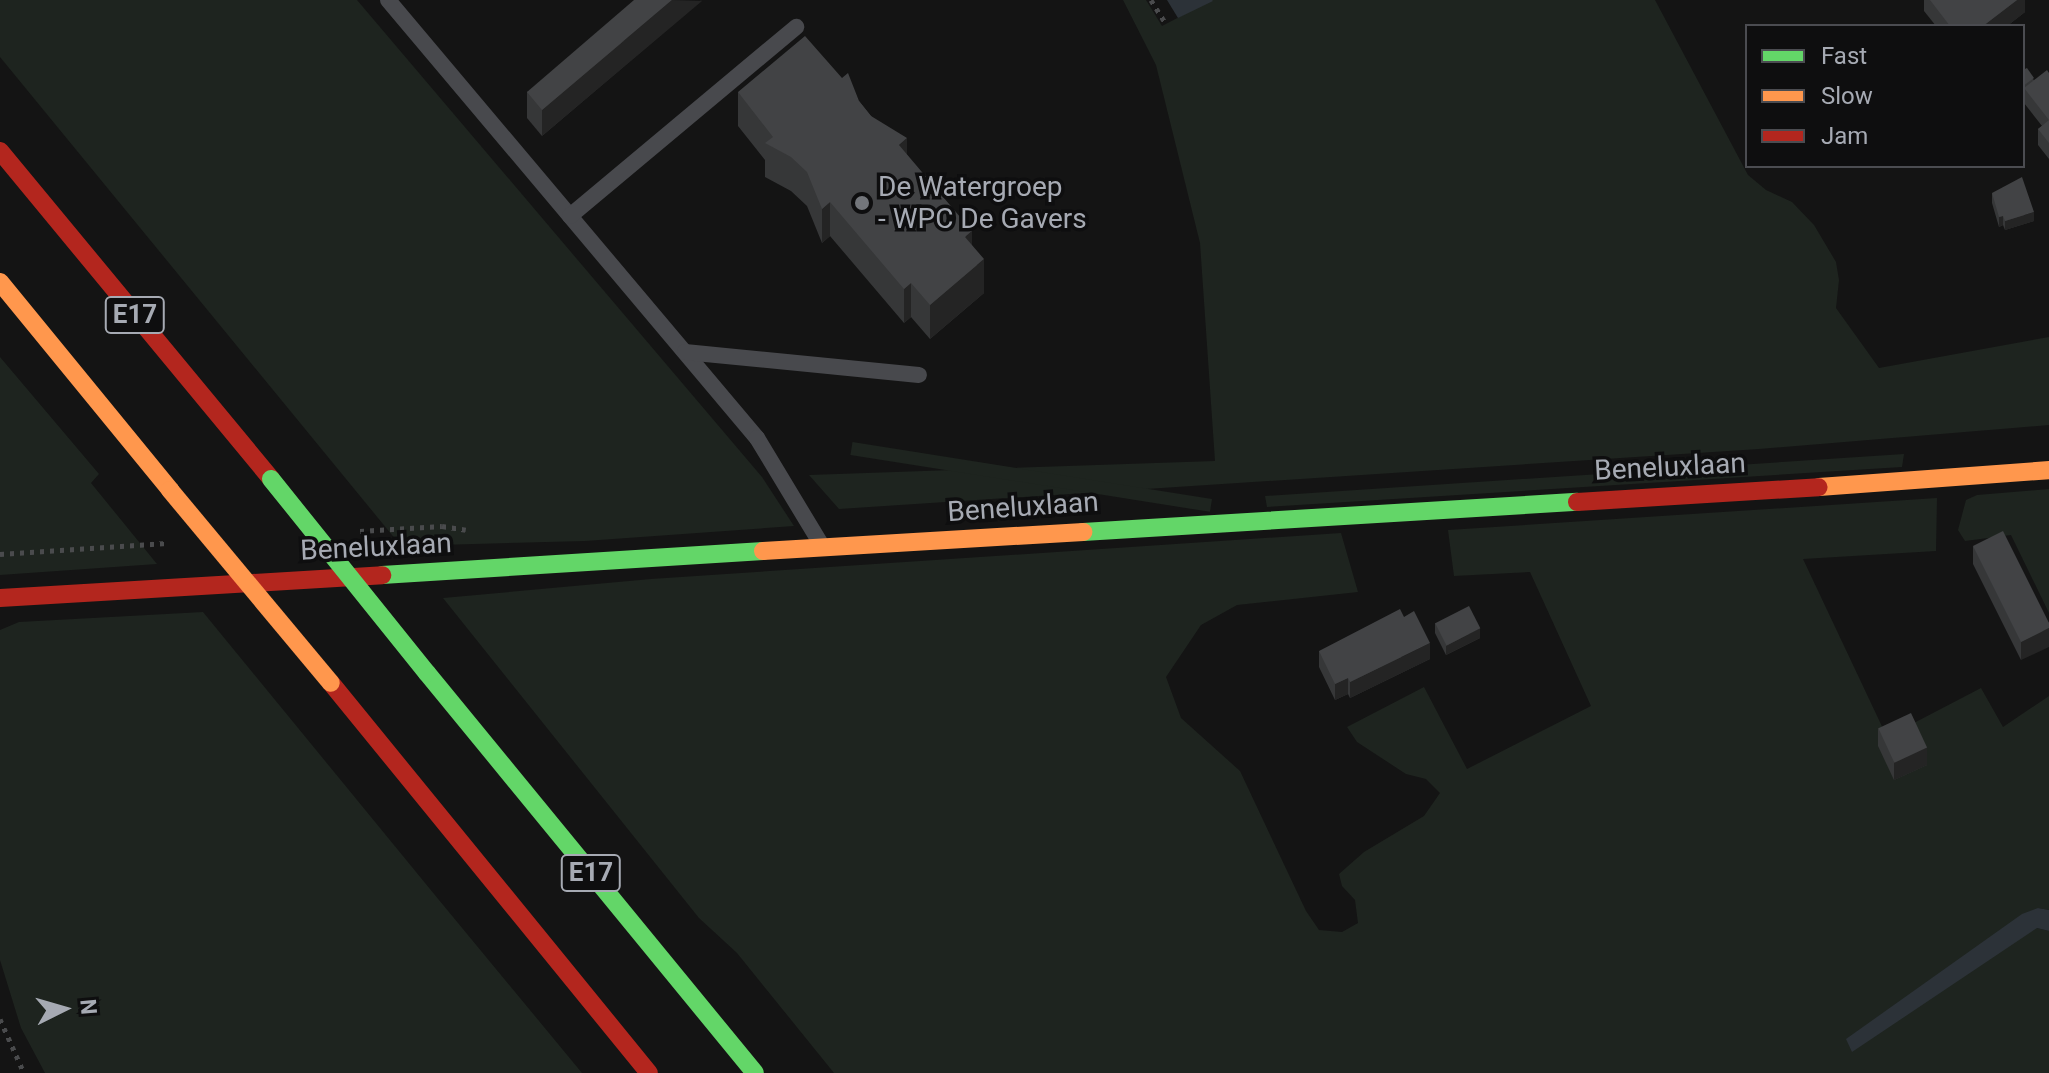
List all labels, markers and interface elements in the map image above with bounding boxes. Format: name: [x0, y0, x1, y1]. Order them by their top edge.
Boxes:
legend: [1745, 24, 2025, 168]
text: Fast: [1821, 42, 1867, 70]
text: Slow: [1821, 82, 1873, 110]
text: Jam: [1821, 122, 1868, 150]
place label: De Watergroep - WPC De Gavers: [878, 170, 1087, 236]
marker: De Watergroep - WPC De Gavers: [853, 194, 871, 212]
road number: E17: [103, 293, 167, 337]
street label: Beneluxlaan: [1593, 446, 1747, 488]
street label: Beneluxlaan: [946, 485, 1100, 529]
street label: Beneluxlaan: [299, 526, 453, 568]
road number: E17: [559, 851, 623, 895]
north arrow: [24, 969, 104, 1049]
text: N: [75, 998, 102, 1016]

